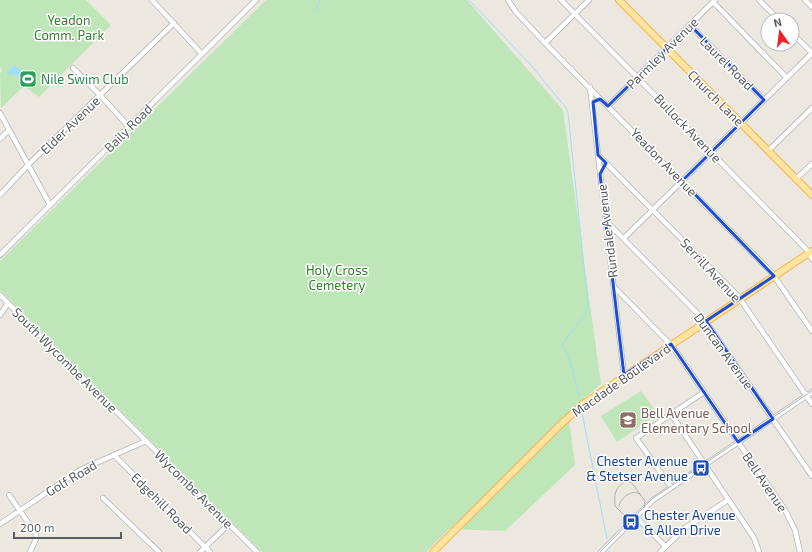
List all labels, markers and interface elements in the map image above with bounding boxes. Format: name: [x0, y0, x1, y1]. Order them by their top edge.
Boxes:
park label: Yeadon Comm. Park: [34, 12, 104, 43]
north arrow: [760, 12, 800, 52]
street label: Parmley Avenue: [623, 14, 701, 92]
text: N: [772, 15, 783, 29]
street label: Laurel Road: [697, 33, 757, 93]
street label: Church Lane: [685, 67, 747, 129]
sports icon: Nile Swim Club: [18, 69, 38, 89]
place label: Nile Swim Club: [41, 71, 129, 87]
street label: Bullock Avenue: [651, 90, 725, 166]
street label: Elder Avenue: [37, 93, 103, 157]
street label: Baily Road: [101, 101, 155, 155]
street label: Yeadon Avenue: [627, 124, 701, 200]
street label: Rundale Avenue: [593, 183, 621, 279]
street label: Serrill Avenue: [677, 235, 745, 305]
park label: Holy Cross Cemetery: [306, 262, 368, 293]
street label: South Wycombe Avenue: [9, 304, 121, 416]
street label: Duncan Avenue: [691, 310, 757, 392]
street label: Macdade Boulevard: [569, 340, 673, 420]
place label: Bell Avenue Elementary School: [641, 405, 752, 436]
school or university icon: Bell Avenue Elementary School: [618, 410, 638, 430]
street label: Wycombe Avenue: [151, 446, 237, 532]
street label: Bell Avenue: [739, 449, 791, 515]
place label: Chester Avenue & Stetser Avenue: [586, 453, 688, 484]
street label: Golf Road: [42, 456, 100, 500]
bus stop icon: Chester Avenue & Stetser Avenue: [691, 458, 711, 478]
street label: Edgehill Road: [128, 469, 196, 537]
place label: Chester Avenue & Allen Drive: [644, 507, 736, 538]
bus stop icon: Chester Avenue & Allen Drive: [621, 512, 641, 532]
scale bar: [14, 514, 121, 540]
text: 200 m: [20, 520, 54, 534]

